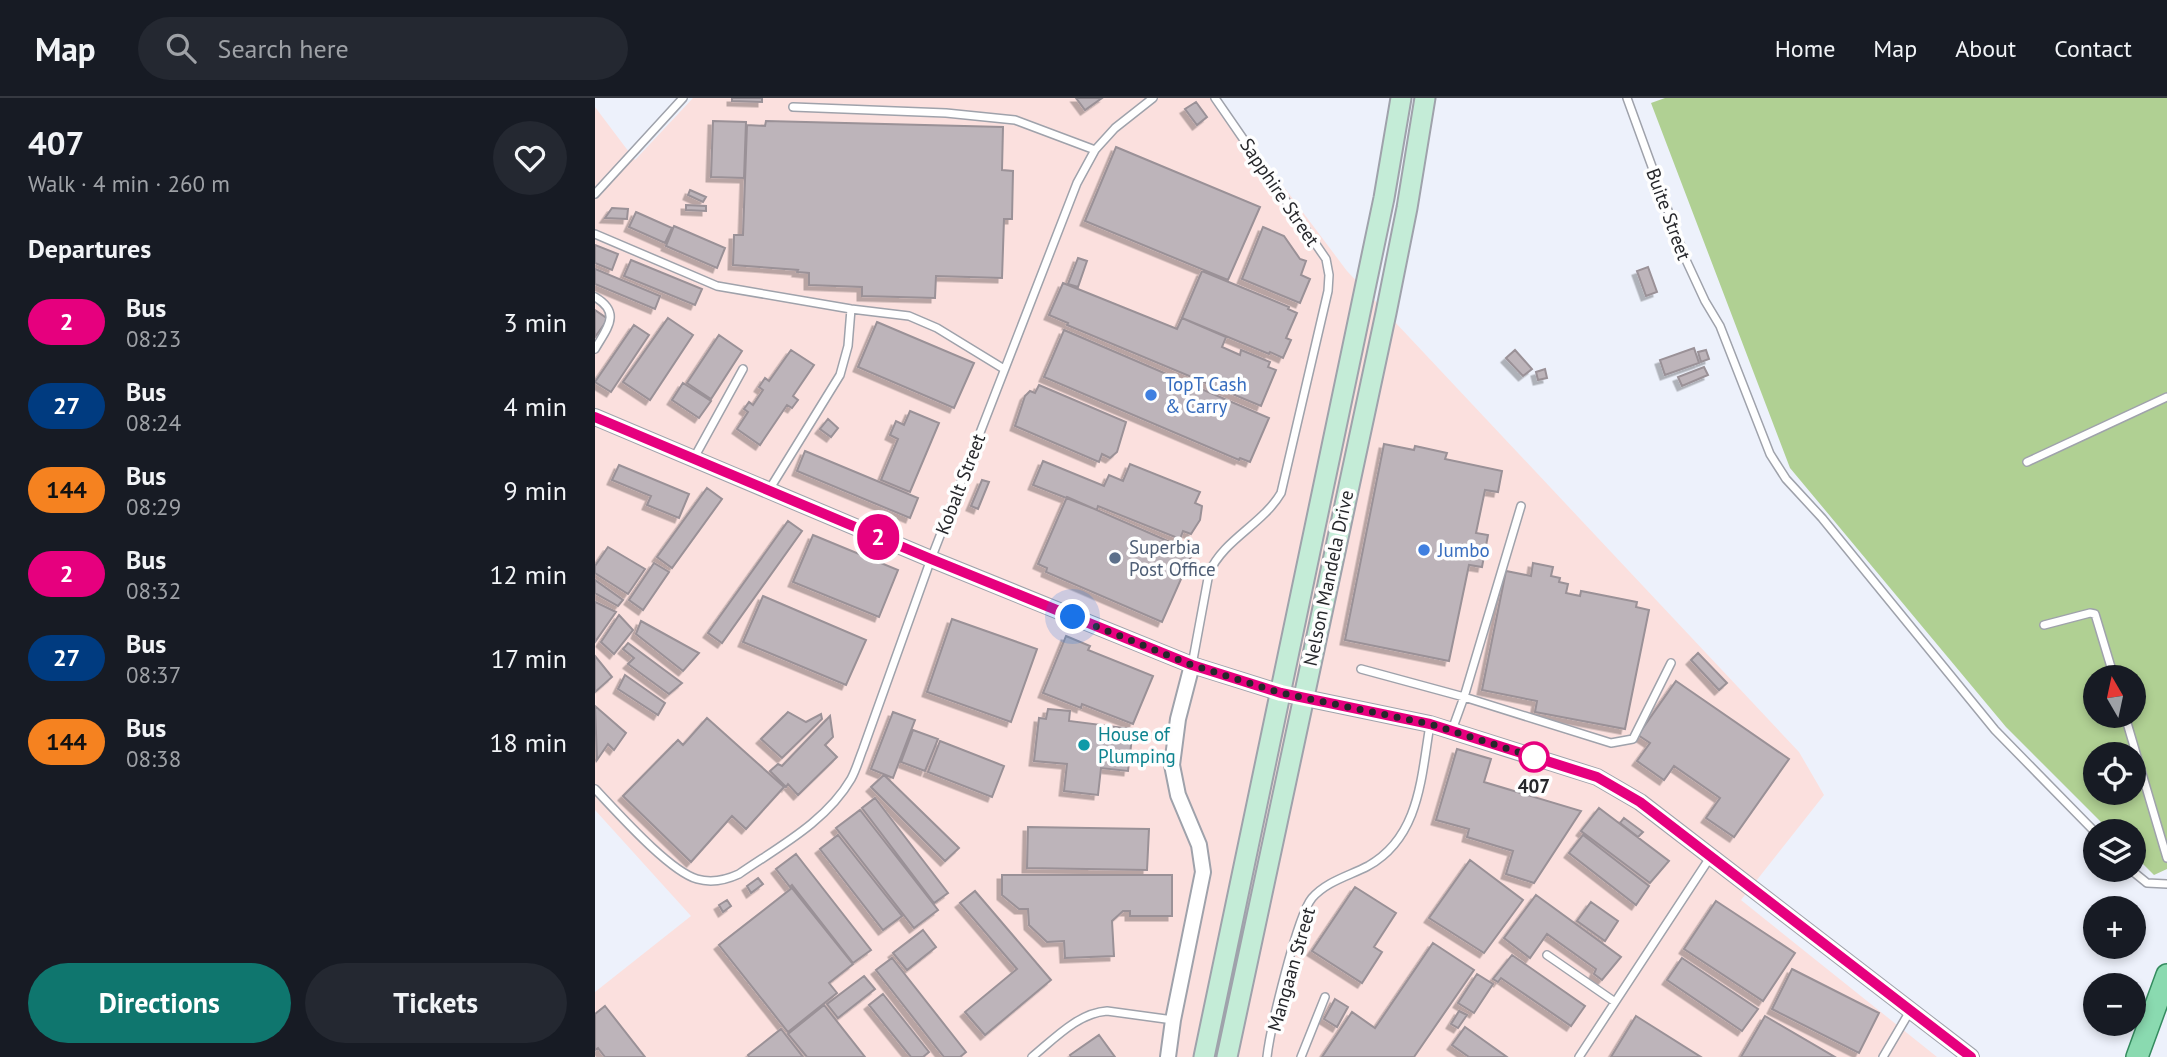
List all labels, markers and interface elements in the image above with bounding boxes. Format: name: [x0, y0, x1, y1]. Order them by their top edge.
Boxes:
search box: [138, 17, 628, 80]
text: Map: [35, 27, 96, 70]
icon: search: [162, 29, 200, 67]
text: Search here: [218, 32, 349, 65]
text: Home: [1775, 33, 1835, 64]
text: Map: [1873, 33, 1917, 64]
text: About: [1955, 33, 2016, 64]
text: Contact: [2054, 33, 2132, 64]
text: 407: [28, 121, 84, 164]
button: heart: [493, 121, 567, 195]
street label: Sapphire Street: [1235, 133, 1325, 251]
street label: Buite Street: [1641, 165, 1697, 264]
text: Walk · 4 min · 260 m: [28, 169, 230, 198]
text: Departures: [28, 232, 151, 265]
text: Bus: [126, 291, 166, 324]
text: 2: [60, 306, 73, 337]
text: 3 min: [504, 306, 567, 339]
text: 08:23: [126, 324, 181, 353]
place label: TopT Cash & Carry: [1165, 372, 1247, 418]
text: Bus: [126, 375, 166, 408]
marker: TopT Cash & Carry: [1143, 387, 1159, 403]
text: 27: [53, 390, 80, 421]
text: 4 min: [504, 390, 567, 423]
text: 08:24: [126, 408, 181, 437]
street label: Kobalt Street: [930, 430, 990, 538]
text: Bus: [126, 459, 166, 492]
text: 144: [46, 474, 87, 505]
text: 9 min: [504, 474, 567, 507]
street label: Nelson Mandela Drive: [1298, 488, 1358, 668]
text: 08:29: [126, 492, 181, 521]
line badge: 2: [855, 514, 901, 560]
text: 2: [871, 521, 885, 552]
place label: Superbia Post Office: [1129, 535, 1216, 581]
place label: Jumbo: [1437, 538, 1490, 562]
marker: Jumbo: [1416, 542, 1432, 558]
text: Bus: [126, 543, 166, 576]
marker: Superbia Post Office: [1107, 550, 1123, 566]
text: 2: [60, 558, 73, 589]
text: 12 min: [489, 558, 567, 591]
text: 08:32: [126, 576, 181, 605]
your location: [1055, 599, 1090, 634]
text: Bus: [126, 627, 166, 660]
text: 27: [53, 642, 80, 673]
text: 17 min: [491, 642, 567, 675]
text: 08:37: [126, 660, 181, 689]
north arrow: [2083, 665, 2145, 728]
map controls: [2083, 665, 2146, 1036]
text: Bus: [126, 711, 166, 744]
place label: House of Plumping: [1098, 722, 1176, 768]
text: 144: [46, 726, 87, 757]
text: 18 min: [489, 726, 567, 759]
marker: House of Plumping: [1076, 737, 1092, 753]
marker: 407: [1519, 742, 1549, 772]
button: locate: [2083, 742, 2146, 805]
text: 08:38: [126, 744, 181, 773]
place label: 407: [1518, 774, 1550, 798]
button: layers: [2083, 819, 2146, 882]
button: +: [2083, 896, 2146, 959]
street label: Mangaan Street: [1262, 904, 1320, 1034]
button: Directions: [28, 963, 291, 1043]
button: Tickets: [305, 963, 567, 1043]
button: −: [2083, 973, 2146, 1036]

